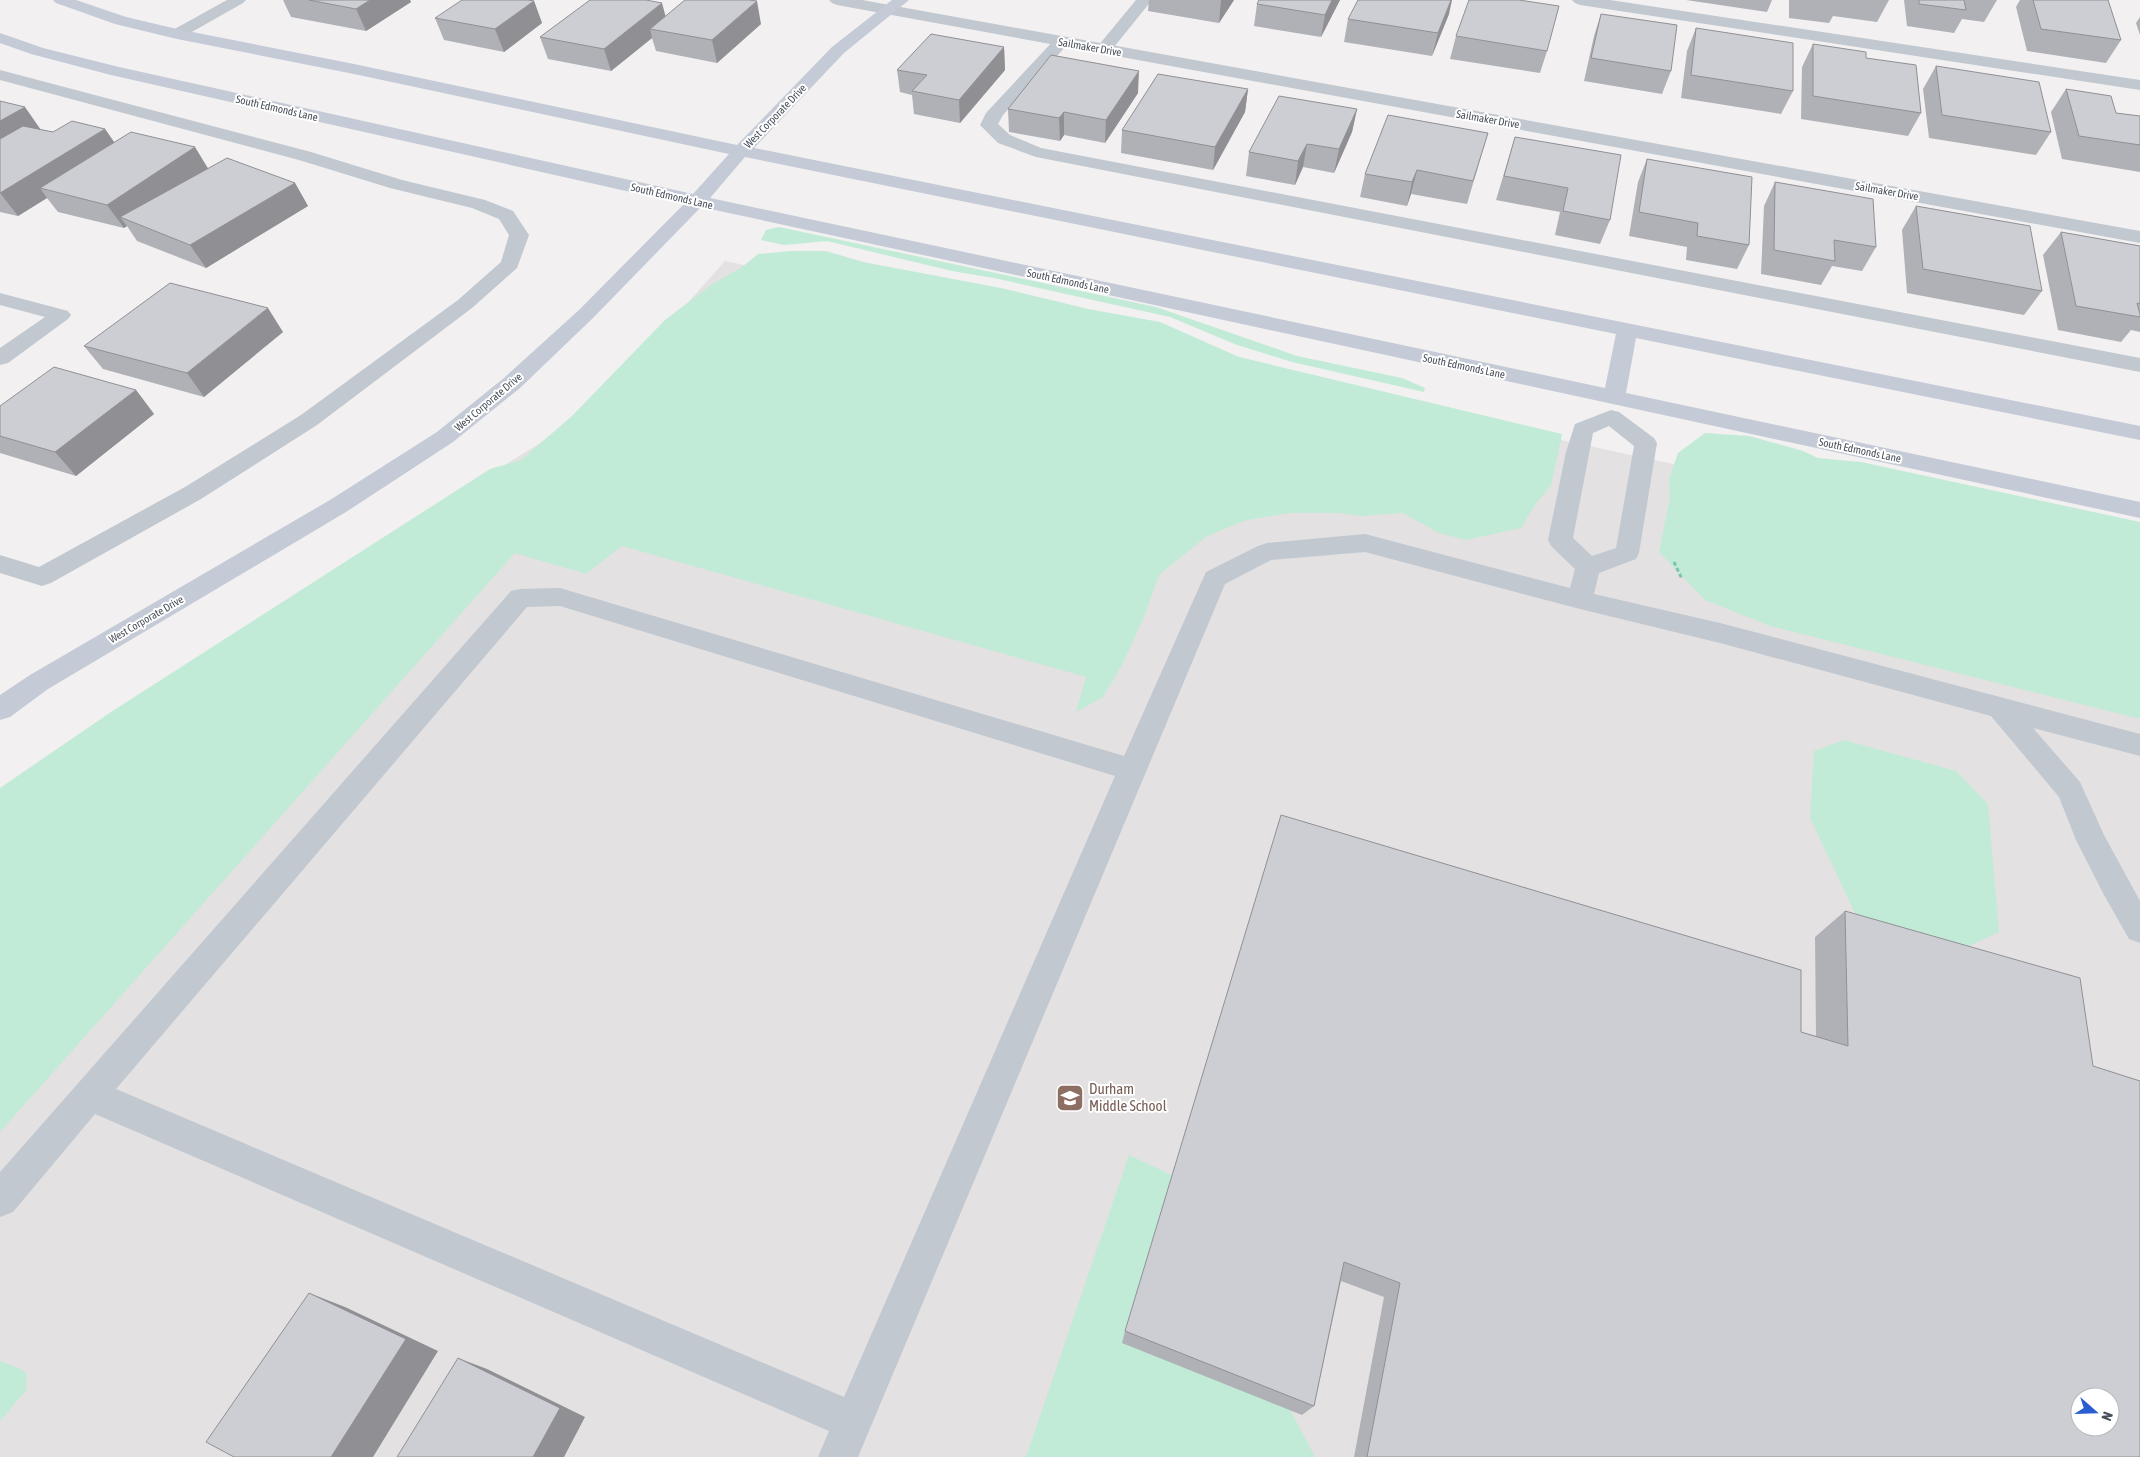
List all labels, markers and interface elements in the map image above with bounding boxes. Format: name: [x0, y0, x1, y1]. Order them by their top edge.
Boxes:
street label: Sailmaker Drive: [1057, 36, 1123, 58]
street label: West Corporate Drive: [742, 82, 808, 150]
street label: South Edmonds Lane: [235, 93, 319, 123]
street label: Sailmaker Drive: [1455, 108, 1521, 130]
street label: Sailmaker Drive: [1854, 180, 1920, 202]
street label: South Edmonds Lane: [630, 181, 714, 211]
street label: South Edmonds Lane: [1026, 266, 1110, 296]
street label: South Edmonds Lane: [1422, 351, 1506, 381]
street label: West Corporate Drive: [452, 370, 524, 434]
street label: South Edmonds Lane: [1818, 435, 1902, 465]
street label: West Corporate Drive: [107, 593, 185, 645]
place label: Durham Middle School: [1089, 1080, 1167, 1114]
school or university icon: Durham Middle School: [1055, 1083, 1085, 1113]
north arrow: [2070, 1387, 2120, 1437]
text: N: [2098, 1410, 2116, 1423]

